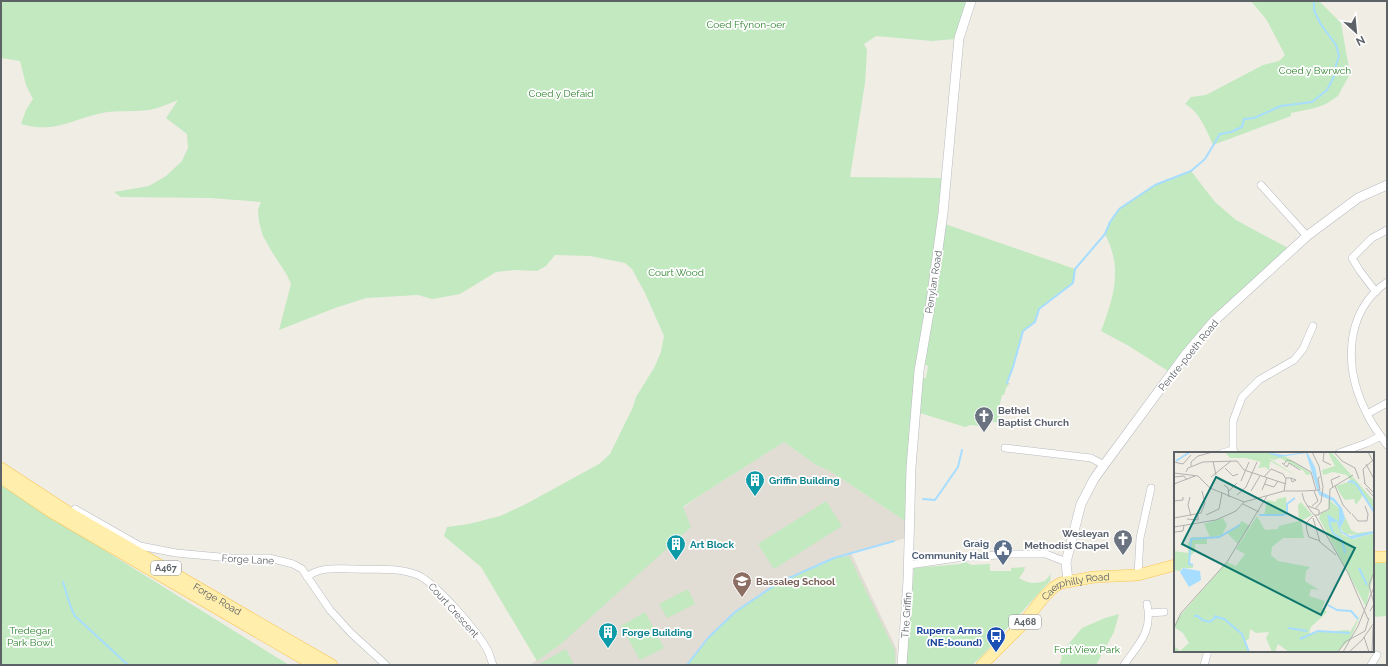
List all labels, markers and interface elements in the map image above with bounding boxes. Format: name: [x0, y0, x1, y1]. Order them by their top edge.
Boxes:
north arrow: [1336, 12, 1376, 52]
park label: Coed Ffynon-oer: [706, 19, 786, 30]
text: N: [1354, 33, 1367, 48]
park label: Coed y Bwrwch: [1279, 65, 1351, 76]
park label: Coed y Defaid: [529, 88, 593, 99]
street label: Penylan Road: [923, 250, 944, 314]
park label: Court Wood: [648, 267, 704, 278]
street label: Pentre-poeth Road: [1156, 318, 1220, 393]
church icon: Bethel Baptist Church: [973, 405, 995, 433]
place label: Bethel Baptist Church: [998, 405, 1069, 428]
inset map: [1174, 452, 1374, 652]
building icon: Griffin Building: [744, 469, 766, 497]
place label: Griffin Building: [769, 475, 839, 486]
place label: Wesleyan Methodist Chapel: [1024, 528, 1110, 551]
church icon: Wesleyan Methodist Chapel: [1112, 528, 1134, 556]
building icon: Art Block: [665, 533, 687, 561]
place label: Graig Community Hall: [912, 538, 990, 561]
public building icon: Graig Community Hall: [992, 538, 1014, 566]
place label: Art Block: [690, 539, 735, 550]
street label: Forge Lane: [221, 553, 275, 566]
road number: A467: [151, 561, 181, 575]
school or university icon: Bassaleg School: [731, 570, 753, 598]
street label: Caerphilly Road: [1039, 571, 1110, 602]
place label: Bassaleg School: [756, 576, 836, 587]
street label: Forge Road: [191, 581, 243, 617]
street label: Court Crescent: [426, 581, 481, 640]
street label: The Griffin: [899, 591, 914, 639]
road number: A468: [1009, 615, 1041, 629]
building icon: Forge Building: [597, 621, 619, 649]
park label: Tredegar Park Bowl: [7, 625, 53, 648]
place label: Ruperra Arms (NE-bound): [917, 625, 982, 648]
bus stop icon: Ruperra Arms (NE-bound): [985, 625, 1007, 653]
place label: Forge Building: [622, 627, 692, 638]
park label: Fort View Park: [1054, 644, 1121, 655]

